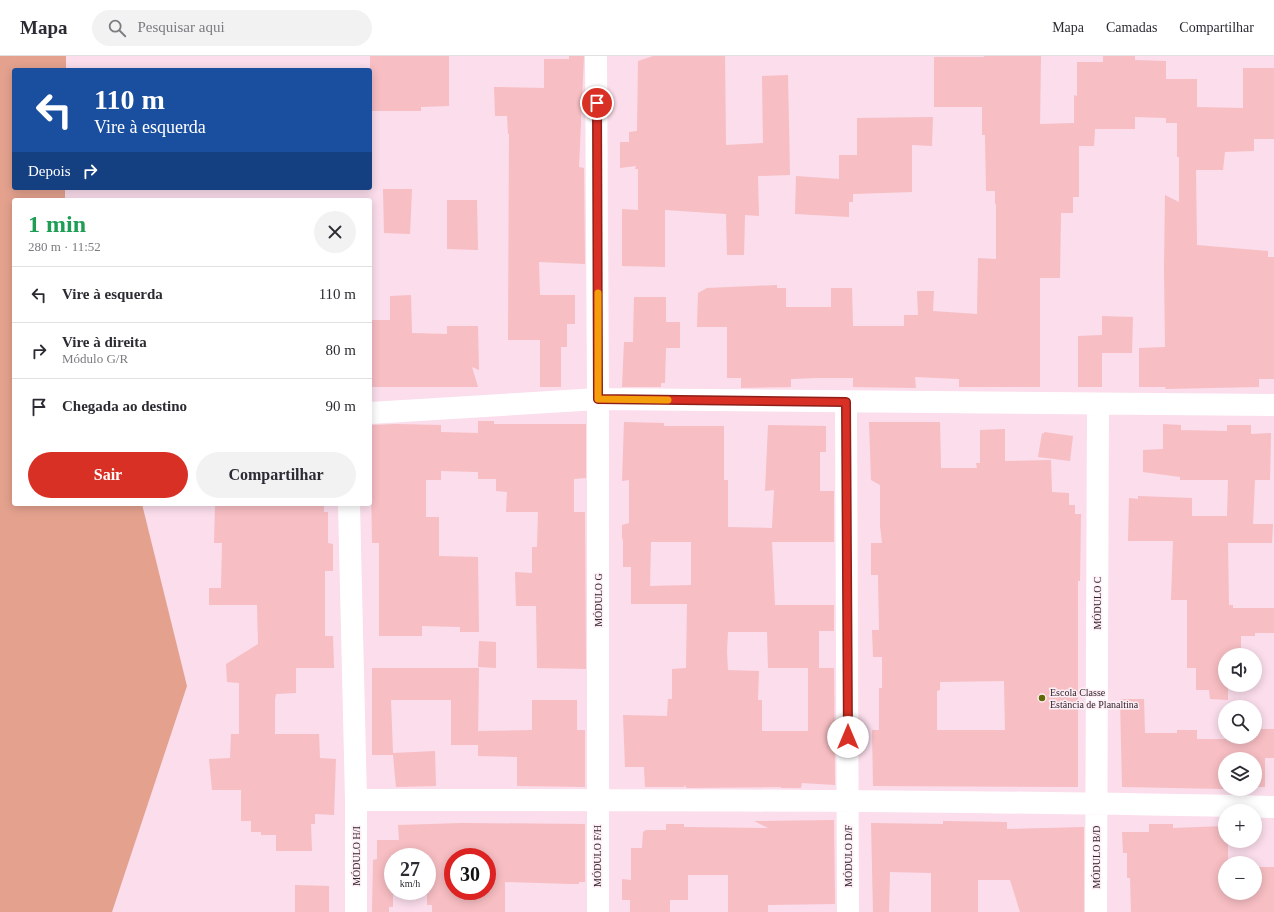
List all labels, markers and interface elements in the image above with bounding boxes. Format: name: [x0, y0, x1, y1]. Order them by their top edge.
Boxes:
search box: [92, 10, 372, 46]
text: Mapa: [20, 17, 68, 38]
icon: search: [106, 17, 128, 39]
text: Pesquisar aqui: [138, 19, 225, 35]
text: Mapa: [1052, 20, 1084, 35]
text: Camadas: [1106, 20, 1157, 35]
text: Compartilhar: [1179, 20, 1254, 35]
icon: left: [28, 84, 80, 136]
text: 110 m: [94, 84, 165, 115]
pin: [580, 86, 614, 120]
icon: arrive: [586, 92, 608, 114]
text: Vire à esquerda: [94, 117, 206, 137]
icon: right: [79, 160, 101, 182]
text: Depois: [28, 163, 71, 179]
text: 1 min: [28, 211, 86, 237]
button: close: [314, 211, 356, 253]
text: 280 m · 11:52: [28, 239, 101, 254]
icon: left: [28, 284, 50, 306]
text: Vire à esquerda: [62, 286, 163, 302]
text: 110 m: [319, 286, 356, 302]
text: Vire à direita: [62, 334, 147, 350]
icon: right: [28, 340, 50, 362]
text: 80 m: [326, 342, 356, 358]
text: Módulo G/R: [62, 351, 128, 366]
icon: arrive: [28, 396, 50, 418]
text: Chegada ao destino: [62, 398, 187, 414]
text: 90 m: [326, 398, 356, 414]
button: Sair: [28, 452, 188, 498]
button: Compartilhar: [196, 452, 356, 498]
street label: MÓDULO G: [593, 573, 604, 627]
street label: MÓDULO C: [1092, 576, 1103, 630]
map controls: [1218, 648, 1262, 900]
button: sound: [1218, 648, 1262, 692]
place label: Escola Classe Estância de Planaltina: [1050, 687, 1139, 710]
marker: Escola Classe Estância de Planaltina: [1037, 693, 1047, 703]
button: search: [1218, 700, 1262, 744]
position arrow: [827, 716, 869, 758]
button: layers: [1218, 752, 1262, 796]
button: +: [1218, 804, 1262, 848]
street label: MÓDULO F/H: [592, 825, 603, 887]
street label: MÓDULO D/F: [843, 825, 854, 887]
street label: MÓDULO B/D: [1091, 825, 1102, 889]
street label: MÓDULO H/I: [351, 826, 362, 886]
speed limit sign: 30: [444, 848, 496, 900]
button: −: [1218, 856, 1262, 900]
text: 27: [400, 858, 420, 880]
text: km/h: [400, 878, 420, 889]

